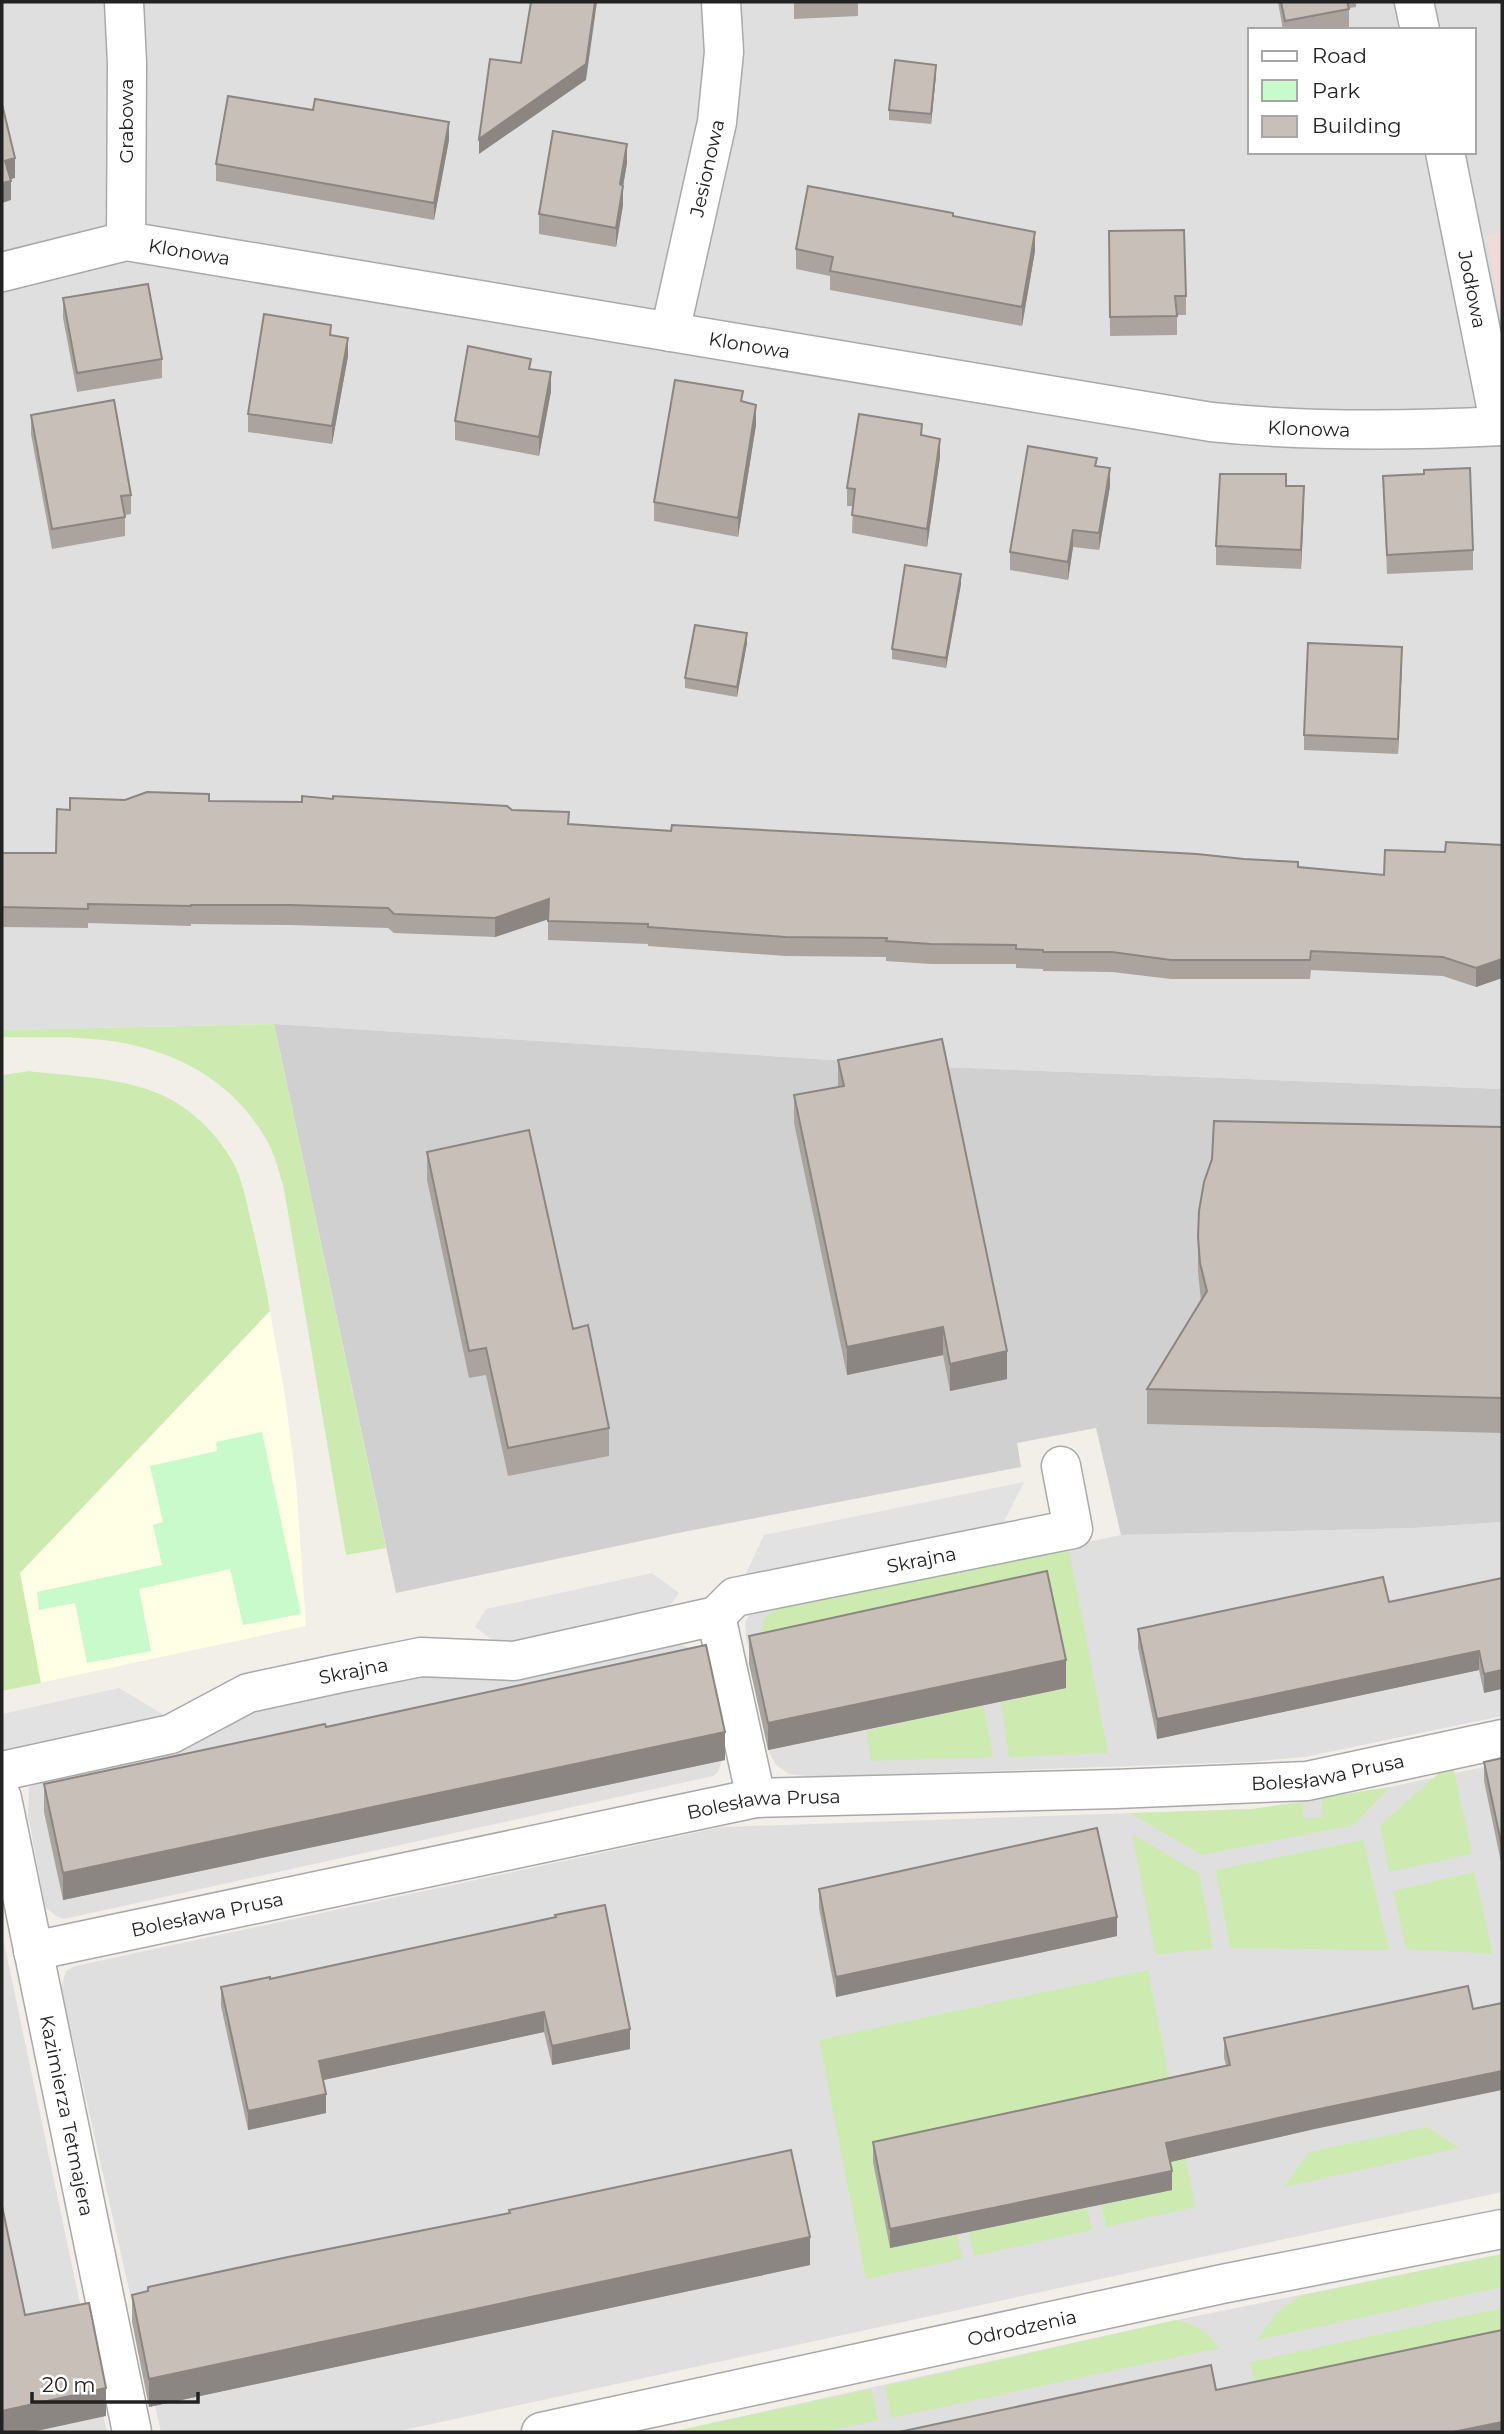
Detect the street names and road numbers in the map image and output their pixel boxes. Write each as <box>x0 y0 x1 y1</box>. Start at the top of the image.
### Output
street label: Grabowa <box>115 79 138 163</box>
street label: Jesionowa <box>685 117 729 220</box>
street label: Klonowa <box>147 234 232 270</box>
street label: Jodłowa <box>1453 247 1491 330</box>
street label: Klonowa <box>707 327 792 364</box>
street label: Klonowa <box>1267 416 1350 442</box>
street label: Skrajna <box>885 1542 958 1578</box>
street label: Skrajna <box>317 1653 390 1689</box>
street label: Bolesława Prusa <box>1251 1749 1407 1795</box>
street label: Bolesława Prusa <box>685 1785 841 1824</box>
street label: Bolesława Prusa <box>129 1887 286 1942</box>
street label: Kazimierza Tetmajera <box>35 2013 98 2218</box>
street label: Odrodzenia <box>965 2305 1079 2351</box>

